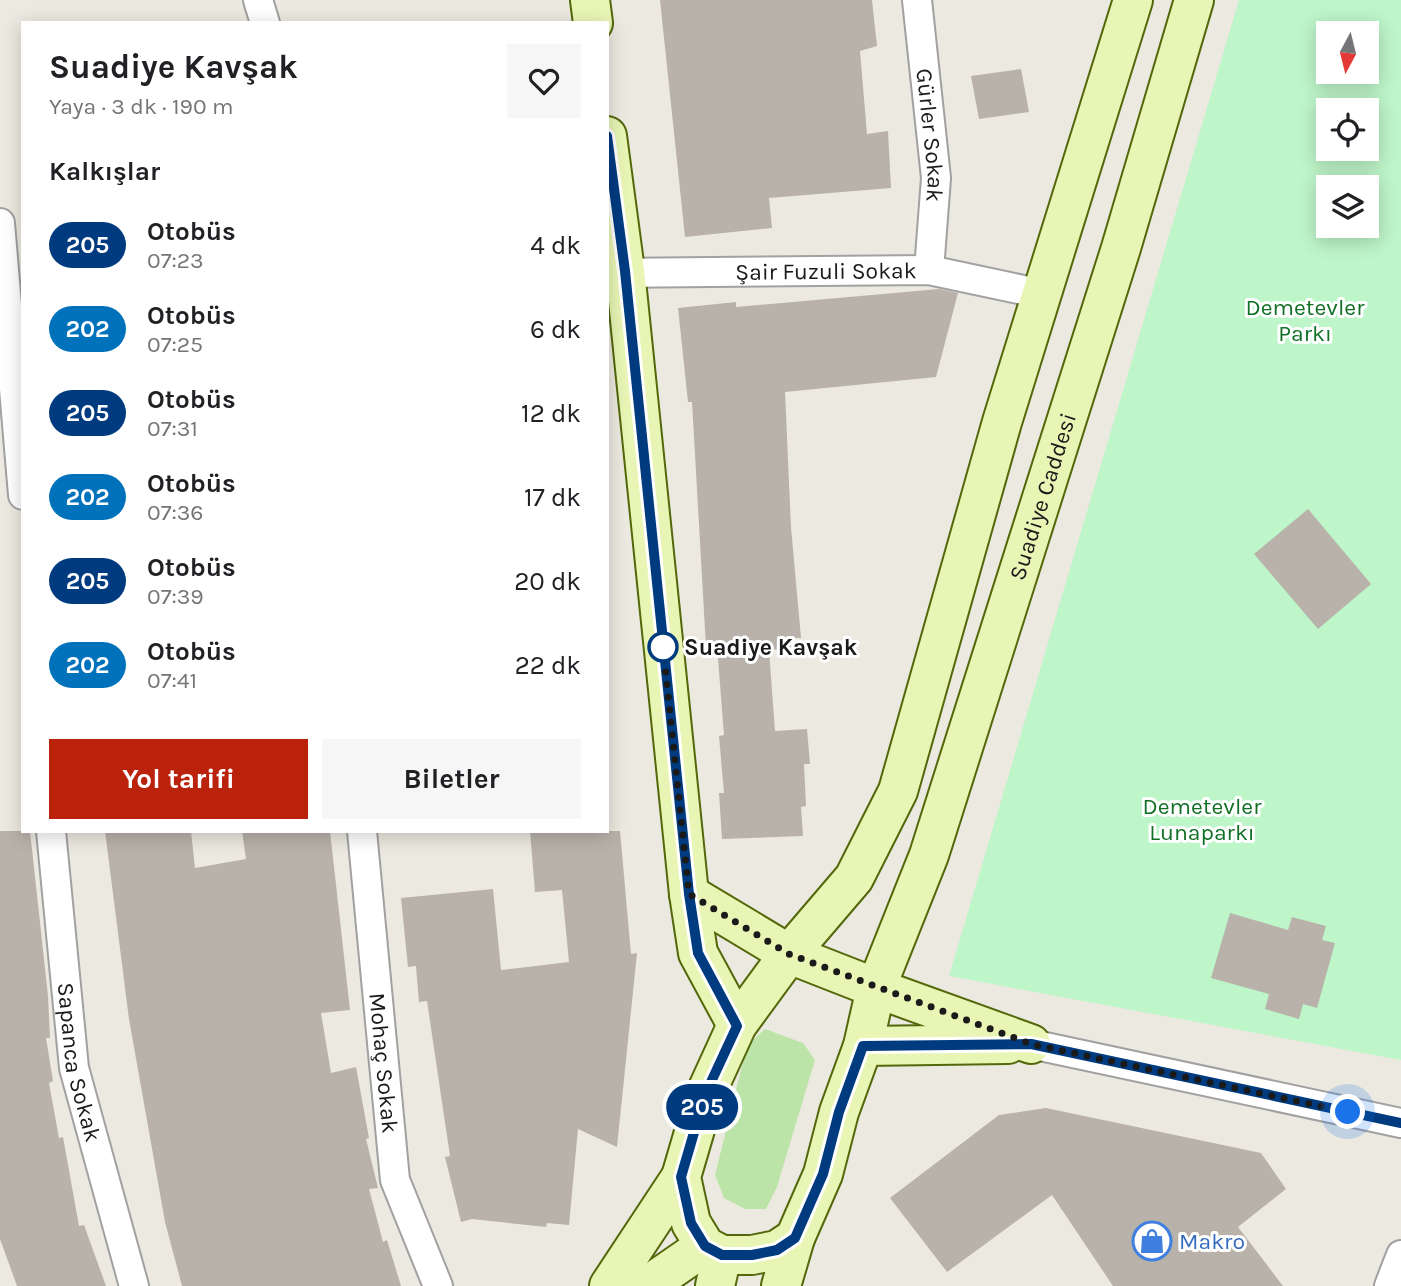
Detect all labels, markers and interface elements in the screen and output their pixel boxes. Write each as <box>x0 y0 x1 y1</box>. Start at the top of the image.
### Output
north arrow <box>1316 21 1379 84</box>
map controls <box>1316 21 1379 238</box>
button: heart <box>507 44 581 118</box>
text: Suadiye Kavşak <box>49 48 298 86</box>
street label: Gürler Sokak <box>910 67 949 203</box>
text: Yaya · 3 dk · 190 m <box>49 93 234 120</box>
button: locate <box>1316 98 1379 161</box>
text: Kalkışlar <box>49 156 160 187</box>
button: layers <box>1316 175 1379 238</box>
text: Otobüs <box>147 216 236 247</box>
text: 4 dk <box>530 230 581 261</box>
text: 205 <box>66 231 109 259</box>
text: 07:23 <box>147 247 204 274</box>
street label: Şair Fuzuli Sokak <box>735 257 917 286</box>
park label: Demetevler Parkı <box>1246 294 1365 347</box>
text: Otobüs <box>147 300 236 331</box>
text: 6 dk <box>530 314 581 345</box>
text: 202 <box>65 315 110 343</box>
text: 07:25 <box>147 331 203 358</box>
text: Otobüs <box>147 384 236 415</box>
text: 12 dk <box>521 398 581 429</box>
text: 205 <box>66 399 109 427</box>
street label: Suadiye Caddesi <box>1004 410 1082 584</box>
text: 07:31 <box>147 415 198 442</box>
text: Otobüs <box>147 468 236 499</box>
text: 17 dk <box>524 482 581 513</box>
text: 202 <box>65 483 110 511</box>
text: 07:36 <box>147 499 204 526</box>
text: Otobüs <box>147 552 236 583</box>
text: 20 dk <box>514 566 581 597</box>
text: 205 <box>66 567 109 595</box>
text: 07:39 <box>147 583 204 610</box>
marker: Suadiye Kavşak <box>648 632 678 662</box>
place label: Suadiye Kavşak <box>684 634 858 661</box>
text: Otobüs <box>147 636 236 667</box>
text: 22 dk <box>515 650 581 681</box>
text: 202 <box>65 651 110 679</box>
text: 07:41 <box>147 667 197 694</box>
button: Yol tarifi <box>49 739 308 819</box>
button: Biletler <box>322 739 581 819</box>
park label: Demetevler Lunaparkı <box>1143 793 1262 846</box>
street label: Sapanca Sokak <box>52 981 107 1145</box>
street label: Mohaç Sokak <box>363 992 404 1135</box>
line badge: 205 <box>662 1084 742 1130</box>
text: 205 <box>680 1093 724 1121</box>
your location <box>1330 1094 1365 1129</box>
shop icon: Makro <box>1131 1220 1173 1262</box>
place label: Makro <box>1179 1228 1245 1255</box>

